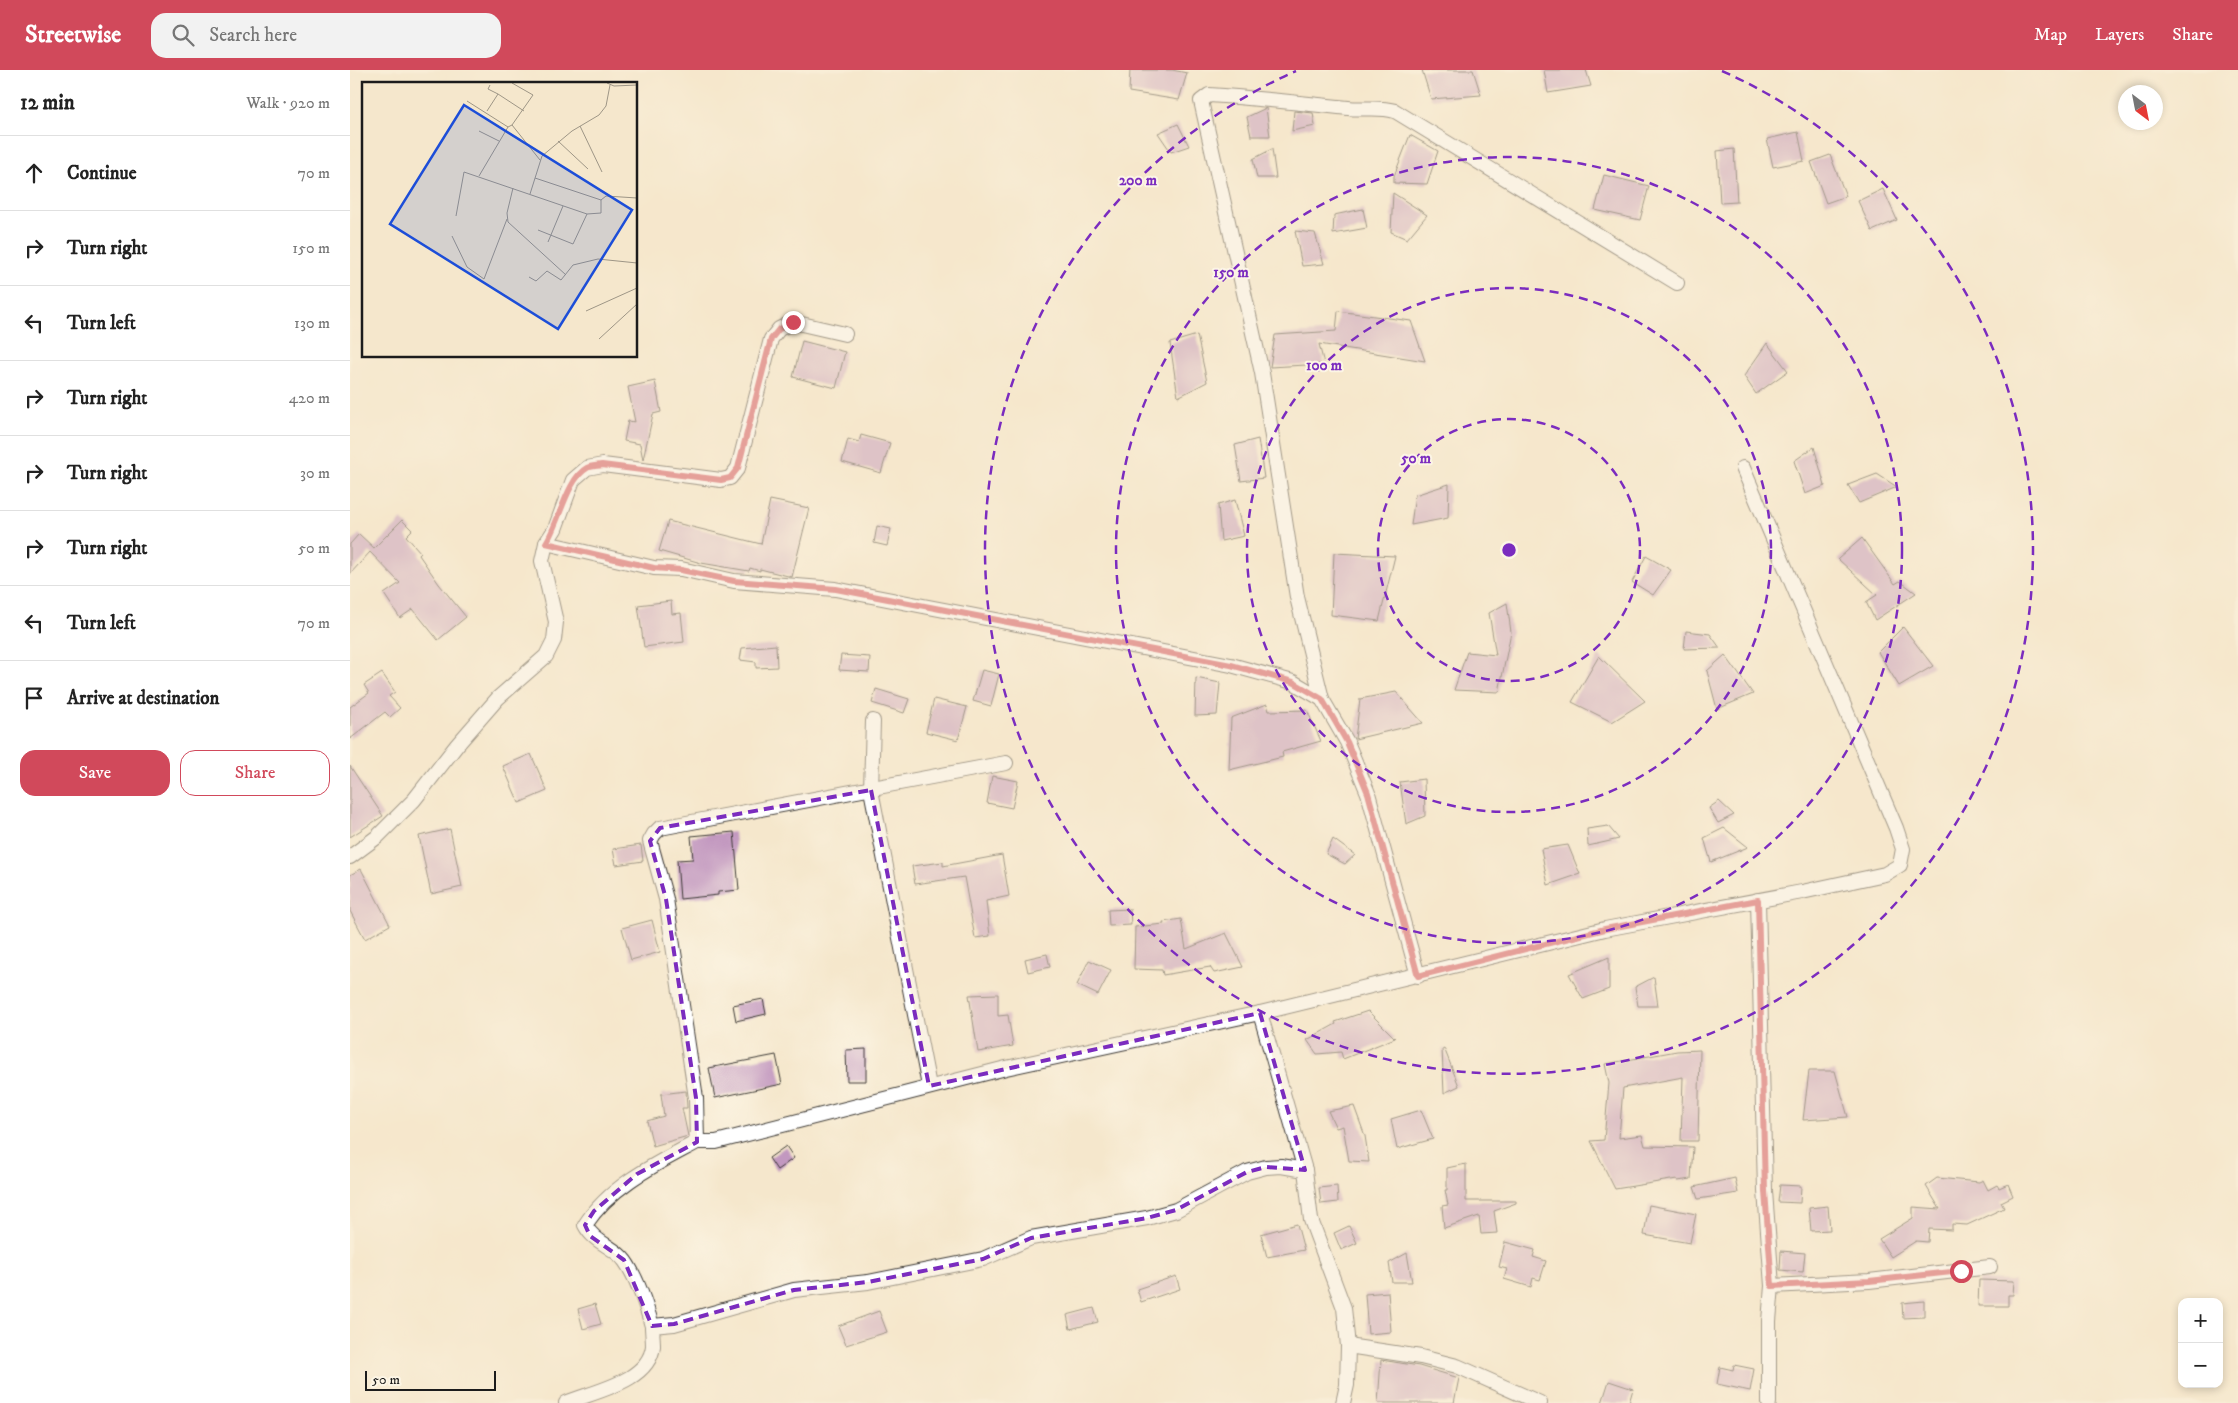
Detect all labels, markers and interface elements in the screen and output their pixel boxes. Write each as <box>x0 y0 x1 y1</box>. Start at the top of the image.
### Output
search box <box>151 13 501 58</box>
text: Streetwise <box>25 20 121 50</box>
icon: search <box>169 21 197 49</box>
text: Search here <box>209 24 297 47</box>
text: Map <box>2034 24 2067 46</box>
text: Layers <box>2095 24 2144 46</box>
text: Share <box>2172 24 2213 46</box>
inset map <box>362 82 638 358</box>
north arrow <box>2118 85 2163 130</box>
text: 12 min <box>20 90 75 116</box>
text: Walk · 920 m <box>246 93 330 113</box>
icon: ahead <box>20 159 48 187</box>
text: Continue <box>67 162 137 185</box>
text: 70 m <box>298 163 330 183</box>
text: 200 m <box>1119 171 1158 190</box>
icon: right <box>20 234 48 262</box>
text: Turn right <box>67 237 147 260</box>
text: 150 m <box>292 238 330 258</box>
text: 150 m <box>1213 263 1249 282</box>
icon: left <box>20 309 48 337</box>
route end <box>782 311 805 334</box>
text: Turn left <box>67 312 136 335</box>
text: 130 m <box>294 313 330 333</box>
text: 100 m <box>1306 356 1343 375</box>
icon: right <box>20 384 48 412</box>
text: Turn right <box>67 387 147 410</box>
text: 420 m <box>289 388 330 408</box>
text: 50 m <box>1400 449 1432 468</box>
icon: right <box>20 459 48 487</box>
text: Turn right <box>67 462 147 485</box>
text: 30 m <box>300 463 330 483</box>
icon: right <box>20 534 48 562</box>
text: Turn right <box>67 537 147 560</box>
text: 50 m <box>298 538 330 558</box>
centre of rings <box>1500 541 1518 559</box>
icon: left <box>20 609 48 637</box>
text: Turn left <box>67 612 136 635</box>
text: 70 m <box>298 613 330 633</box>
icon: arrive <box>20 684 48 712</box>
text: Arrive at destination <box>67 687 219 710</box>
button: Save <box>20 750 170 796</box>
button: Share <box>180 750 330 796</box>
route start <box>1950 1260 1973 1283</box>
map controls <box>2178 1298 2223 1388</box>
button: + <box>2178 1298 2223 1343</box>
button: − <box>2178 1343 2223 1388</box>
scale bar <box>365 1368 496 1391</box>
text: 50 m <box>372 1371 400 1389</box>

